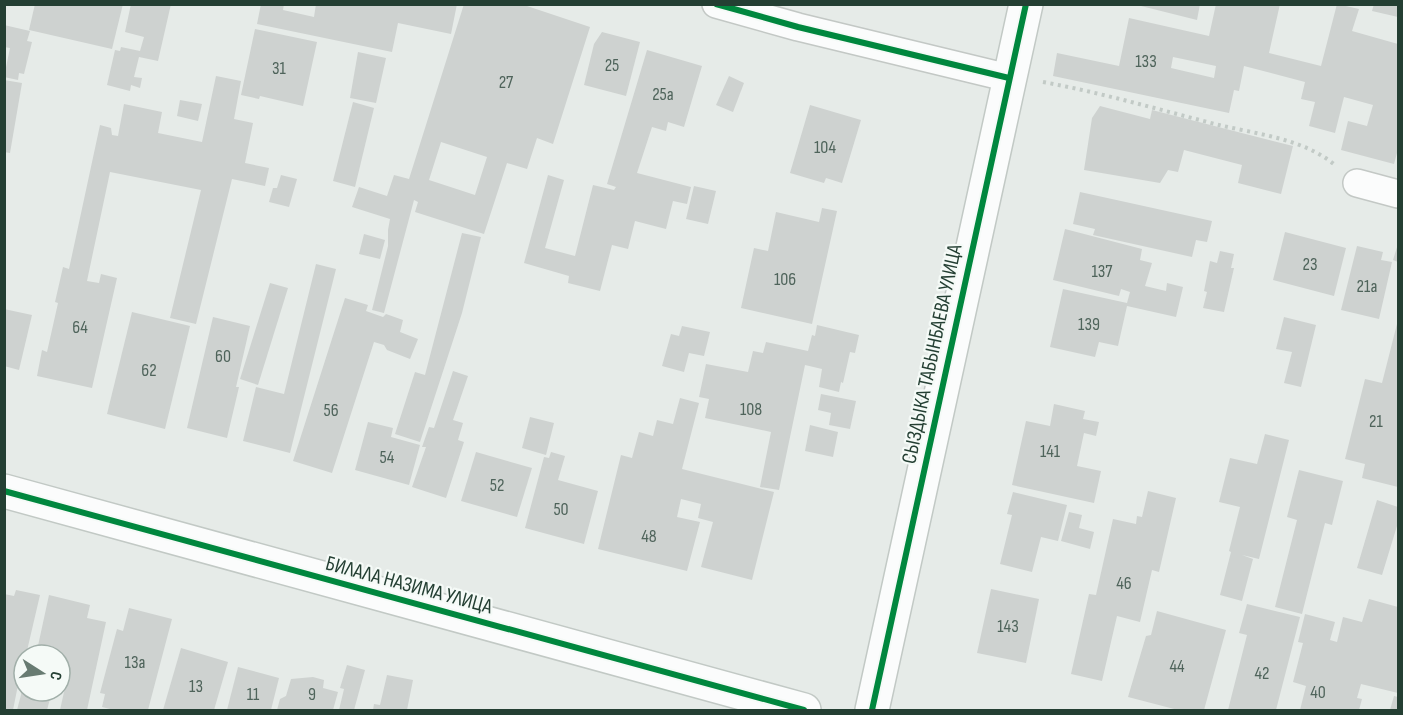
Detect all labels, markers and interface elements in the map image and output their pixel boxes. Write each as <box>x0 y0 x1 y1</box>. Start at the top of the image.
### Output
house number: 133 <box>1135 51 1157 72</box>
house number: 25 <box>605 55 619 76</box>
house number: 31 <box>272 58 287 79</box>
house number: 27 <box>499 72 514 93</box>
house number: 25а <box>652 84 674 105</box>
house number: 104 <box>814 137 836 158</box>
street label: СЫЗДЫКА ТАБЫНБАЕВА УЛИЦА <box>897 241 968 466</box>
house number: 23 <box>1303 254 1318 275</box>
house number: 137 <box>1091 261 1113 282</box>
house number: 106 <box>774 269 796 290</box>
house number: 21а <box>1357 276 1377 297</box>
house number: 139 <box>1078 314 1100 335</box>
house number: 64 <box>72 317 88 338</box>
house number: 60 <box>215 346 231 367</box>
house number: 62 <box>141 360 157 381</box>
house number: 108 <box>740 399 762 420</box>
house number: 56 <box>323 400 339 421</box>
house number: 21 <box>1369 411 1384 432</box>
house number: 141 <box>1040 441 1061 462</box>
house number: 54 <box>380 447 395 468</box>
house number: 52 <box>490 475 504 496</box>
house number: 50 <box>553 499 569 520</box>
house number: 48 <box>641 526 657 547</box>
street label: БИЛАЛА НАЗИМА УЛИЦА <box>323 551 496 620</box>
house number: 46 <box>1116 573 1132 594</box>
house number: 143 <box>997 616 1019 637</box>
north arrow <box>12 643 72 703</box>
house number: 13а <box>125 652 145 673</box>
house number: 44 <box>1169 656 1185 677</box>
house number: 42 <box>1254 663 1270 684</box>
text: С <box>45 670 65 682</box>
house number: 13 <box>189 676 203 697</box>
house number: 40 <box>1310 682 1326 703</box>
house number: 11 <box>247 684 260 705</box>
house number: 9 <box>308 684 316 705</box>

